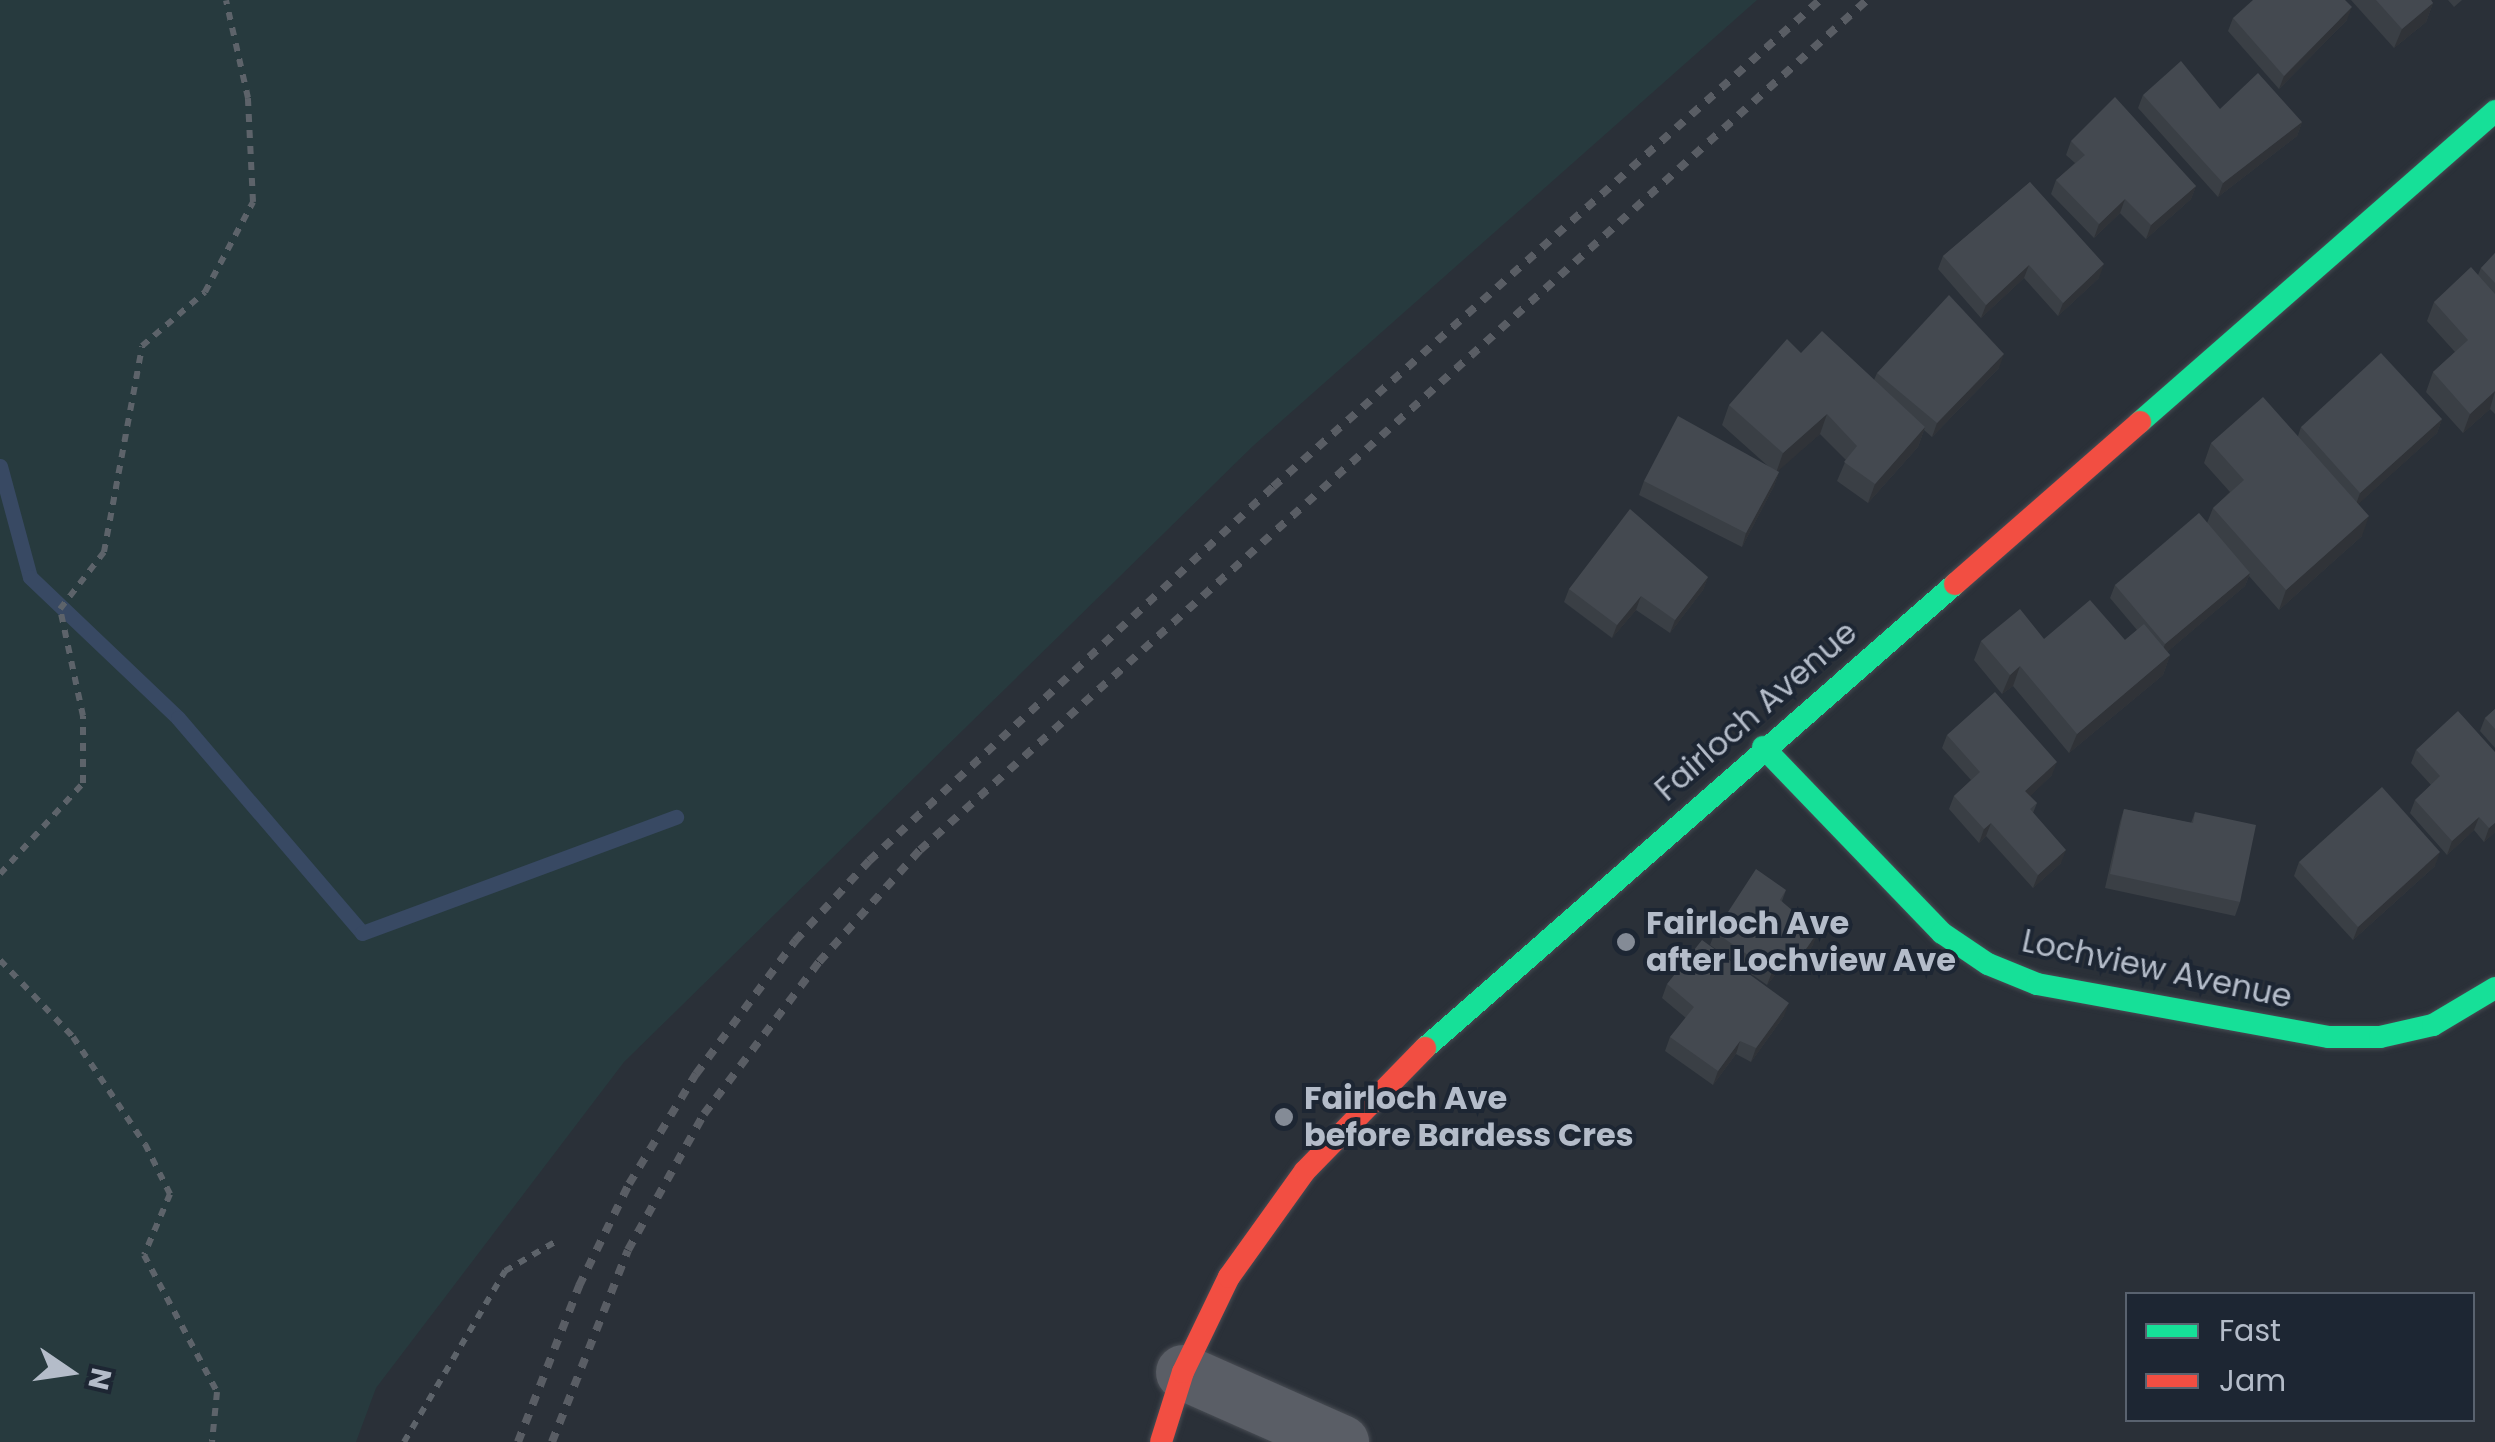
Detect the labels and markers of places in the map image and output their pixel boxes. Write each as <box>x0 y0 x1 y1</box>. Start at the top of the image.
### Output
place label: Fairloch Ave after Lochview Ave <box>1646 905 1956 980</box>
marker: Fairloch Ave after Lochview Ave <box>1615 931 1637 953</box>
place label: Fairloch Ave before Bardess Cres <box>1304 1080 1634 1155</box>
marker: Fairloch Ave before Bardess Cres <box>1273 1106 1295 1128</box>

